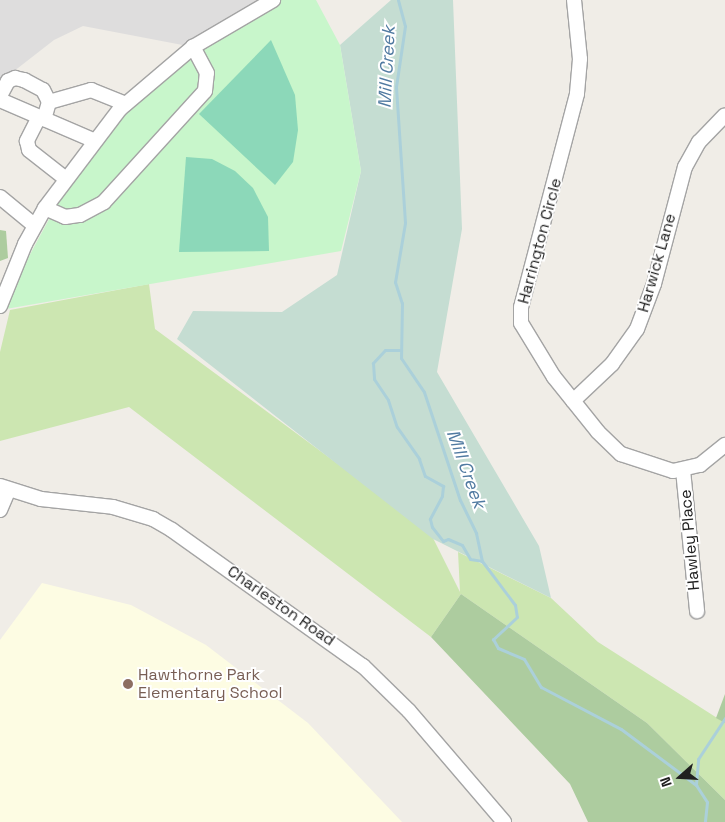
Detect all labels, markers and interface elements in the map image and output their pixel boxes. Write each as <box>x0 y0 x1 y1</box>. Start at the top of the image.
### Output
water label: Mill Creek <box>374 25 400 109</box>
street label: Harrington Circle <box>514 176 566 306</box>
street label: Harwick Lane <box>634 211 680 315</box>
water label: Mill Creek <box>442 427 490 511</box>
street label: Hawley Place <box>676 489 704 591</box>
street label: Charleston Road <box>223 562 339 650</box>
place label: Hawthorne Park Elementary School <box>138 665 283 703</box>
marker: Hawthorne Park Elementary School <box>122 678 134 690</box>
north arrow <box>655 752 705 802</box>
text: N <box>656 775 676 789</box>

